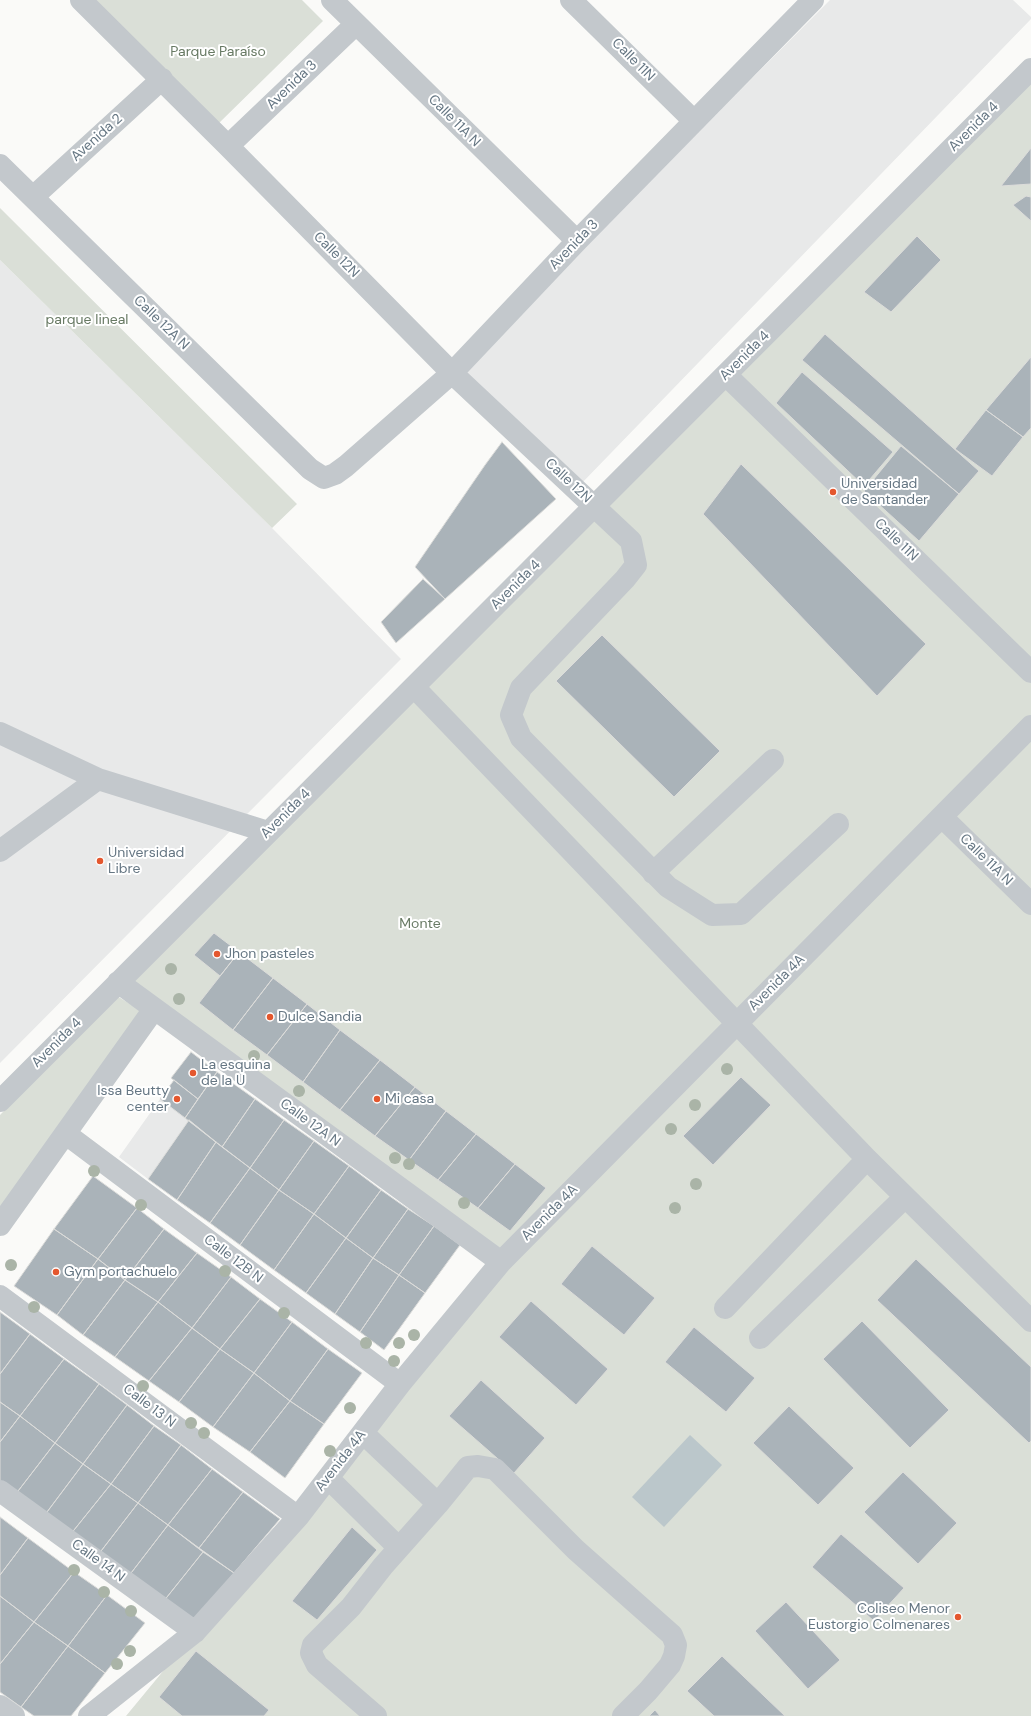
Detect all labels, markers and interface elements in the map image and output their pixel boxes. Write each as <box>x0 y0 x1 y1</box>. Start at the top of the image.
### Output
street label: Calle 11N <box>608 35 658 85</box>
park label: Parque Paraíso <box>170 44 266 60</box>
street label: Avenida 3 <box>263 57 321 113</box>
street label: Calle 11A N <box>424 91 484 151</box>
street label: Avenida 4 <box>946 99 1002 155</box>
street label: Avenida 2 <box>68 111 126 165</box>
street label: Avenida 3 <box>546 216 602 274</box>
street label: Calle 12N <box>310 229 362 281</box>
street label: Calle 12A N <box>130 292 192 354</box>
park label: parque lineal <box>46 312 128 328</box>
street label: Avenida 4 <box>717 328 773 384</box>
street label: Calle 12N <box>541 455 595 507</box>
place label: Universidad de Santander <box>841 476 928 508</box>
marker: Universidad de Santander <box>828 487 838 497</box>
street label: Calle 11N <box>871 515 921 565</box>
street label: Avenida 4 <box>488 557 544 613</box>
street label: Avenida 4 <box>258 786 314 842</box>
street label: Calle 11A N <box>956 831 1016 889</box>
place label: Universidad Libre <box>108 845 184 878</box>
marker: Universidad Libre <box>95 856 105 866</box>
park label: Monte <box>399 916 441 932</box>
place label: Jhon pasteles <box>225 946 315 962</box>
marker: Jhon pasteles <box>212 949 222 959</box>
street label: Avenida 4A <box>745 951 809 1015</box>
place label: Dulce Sandia <box>278 1009 362 1025</box>
marker: Dulce Sandia <box>265 1012 275 1022</box>
street label: Avenida 4 <box>29 1015 85 1071</box>
place label: La esquina de la U <box>201 1057 271 1090</box>
marker: La esquina de la U <box>188 1068 198 1078</box>
place label: Issa Beutty center <box>97 1083 169 1116</box>
place label: Mi casa <box>385 1091 434 1107</box>
marker: Issa Beutty center <box>172 1094 182 1104</box>
marker: Mi casa <box>372 1094 382 1104</box>
street label: Calle 12A N <box>276 1095 344 1151</box>
street label: Avenida 4A <box>518 1181 582 1245</box>
street label: Calle 12B N <box>200 1231 266 1287</box>
place label: Gym portachuelo <box>64 1264 177 1280</box>
marker: Gym portachuelo <box>51 1267 61 1277</box>
street label: Calle 13 N <box>119 1381 179 1431</box>
street label: Avenida 4A <box>312 1427 370 1495</box>
street label: Calle 14 N <box>68 1536 128 1586</box>
place label: Coliseo Menor Eustorgio Colmenares <box>808 1601 950 1634</box>
marker: Coliseo Menor Eustorgio Colmenares <box>953 1612 963 1622</box>

